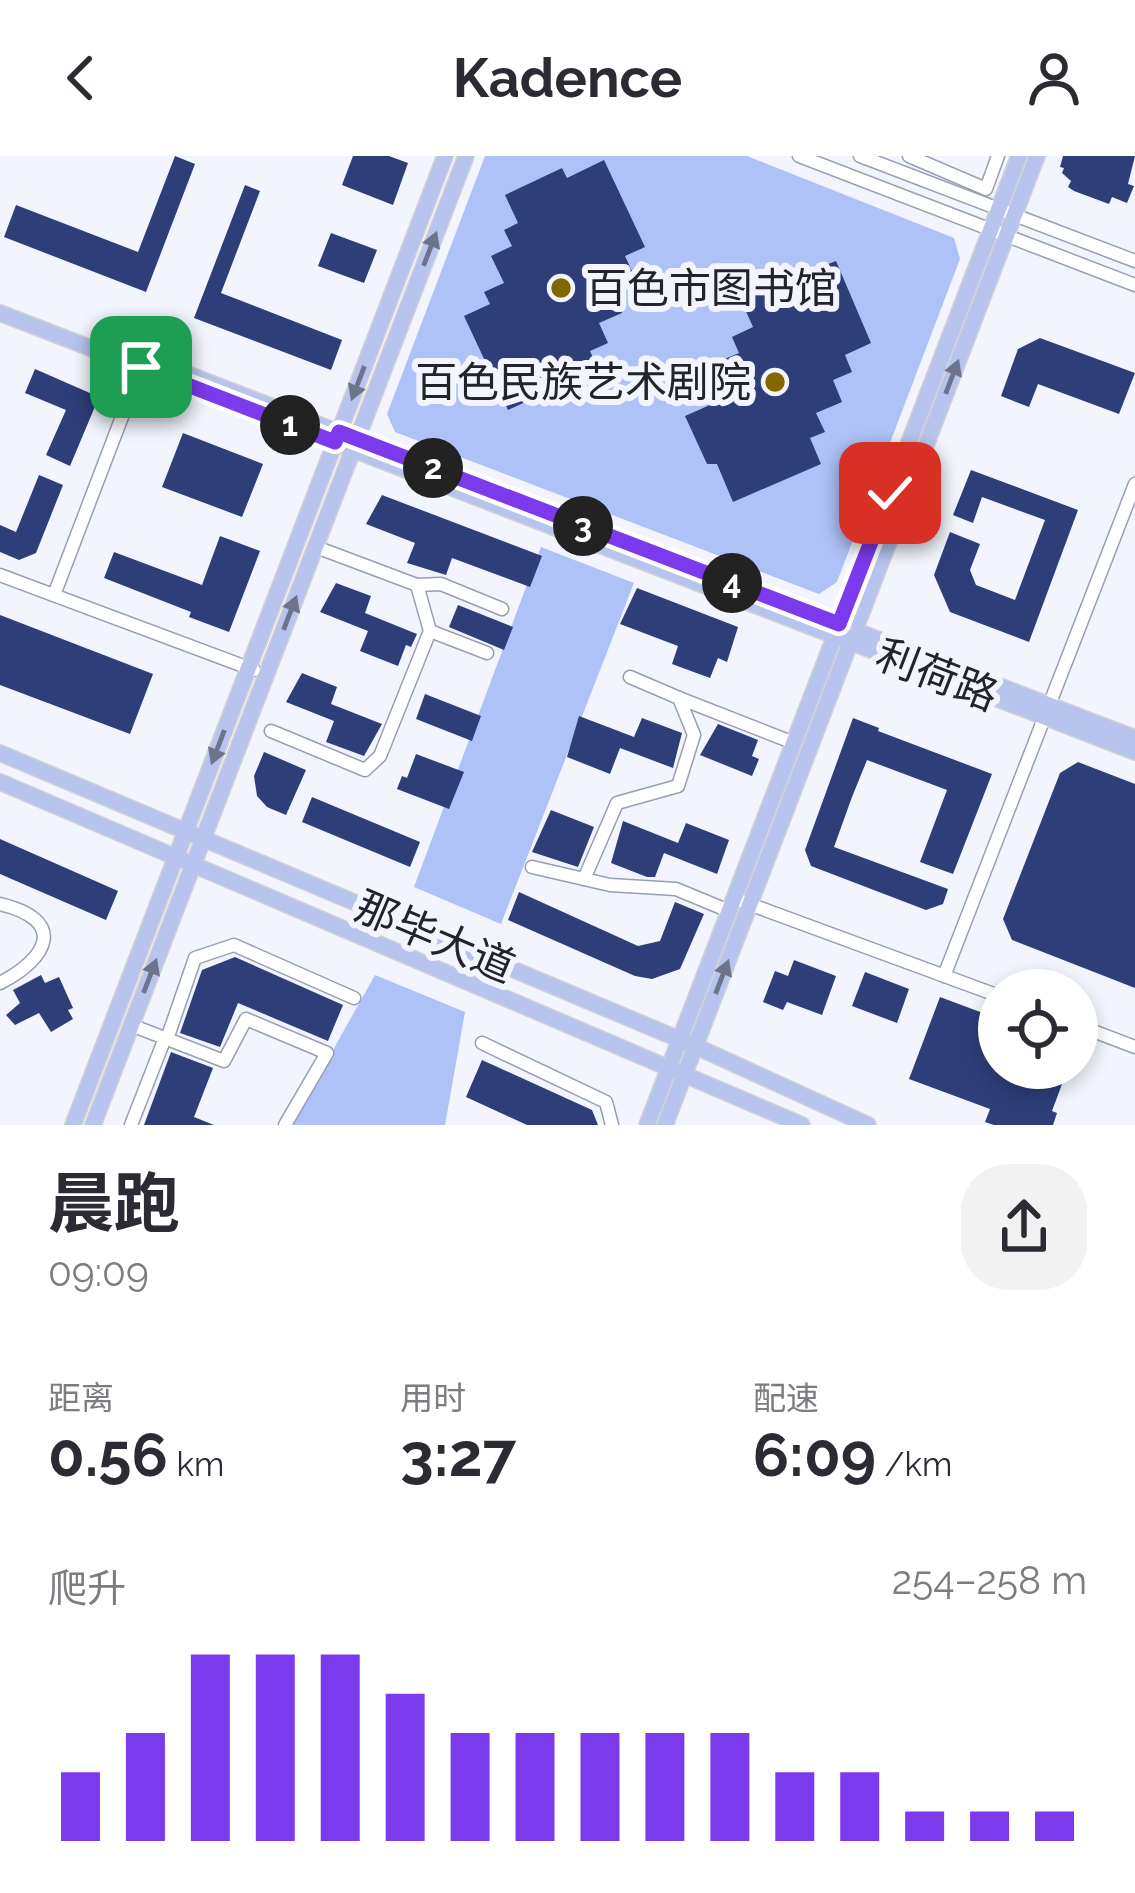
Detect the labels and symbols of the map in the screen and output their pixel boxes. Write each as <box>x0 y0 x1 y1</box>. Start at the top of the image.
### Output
one-way arrow <box>422 230 441 266</box>
place label: 百色市图书馆 <box>585 264 837 313</box>
marker: 百色市图书馆 <box>548 275 574 301</box>
pin <box>90 316 192 418</box>
place label: 百色民族艺术剧院 <box>415 358 751 407</box>
one-way arrow <box>944 359 963 395</box>
one-way arrow <box>348 365 367 401</box>
marker: 百色民族艺术剧院 <box>762 369 788 395</box>
pin: 1 <box>260 395 320 455</box>
pin: 2 <box>403 438 463 498</box>
pin <box>839 442 941 544</box>
pin: 3 <box>553 496 613 556</box>
pin: 4 <box>702 553 762 613</box>
one-way arrow <box>282 594 301 630</box>
street label: 利荷路 <box>869 630 1005 720</box>
one-way arrow <box>208 729 227 765</box>
street label: 那毕大道 <box>348 882 522 992</box>
one-way arrow <box>141 958 160 994</box>
one-way arrow <box>713 958 732 994</box>

